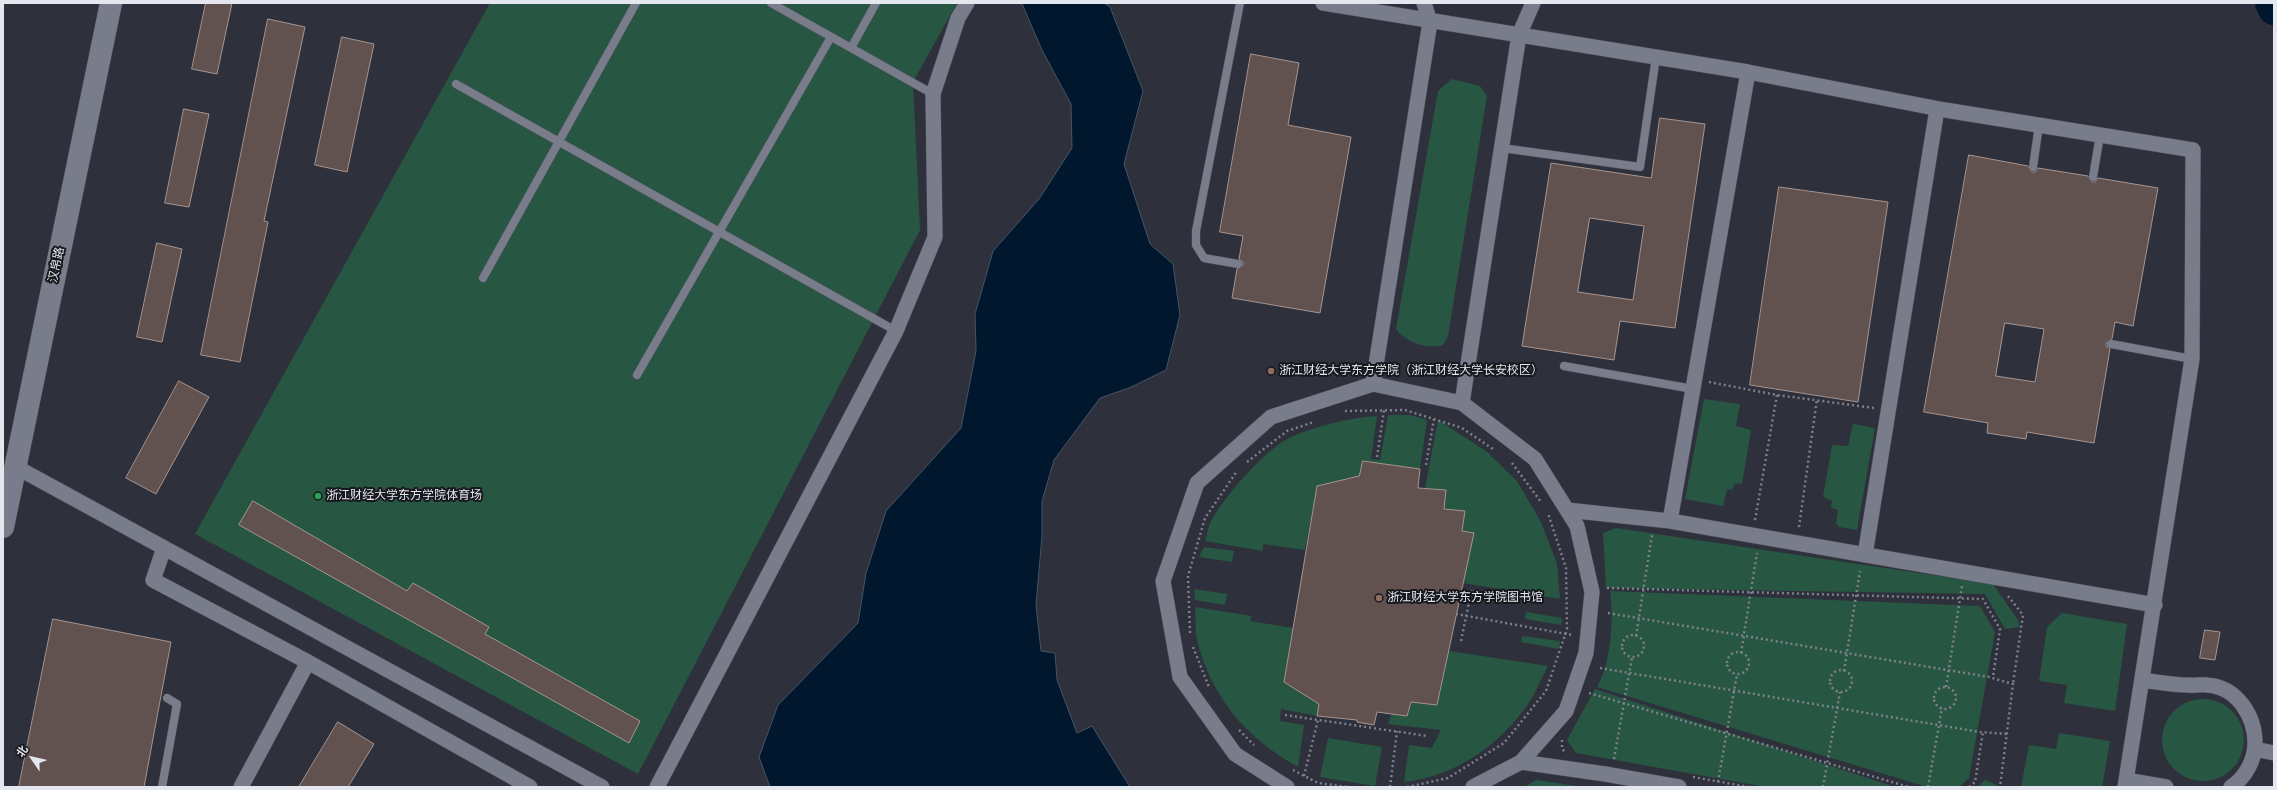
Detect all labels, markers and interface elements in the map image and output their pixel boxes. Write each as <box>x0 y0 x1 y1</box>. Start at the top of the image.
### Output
street label: 汉帛路 <box>46 246 68 284</box>
place label: 浙江财经大学东方学院（浙江财经大学长安校区） <box>1279 364 1543 378</box>
marker: 浙江财经大学东方学院（浙江财经大学长安校区） <box>1266 366 1276 376</box>
place label: 浙江财经大学东方学院体育场 <box>326 489 482 503</box>
marker: 浙江财经大学东方学院体育场 <box>313 491 323 501</box>
place label: 浙江财经大学东方学院图书馆 <box>1387 591 1543 605</box>
marker: 浙江财经大学东方学院图书馆 <box>1374 593 1384 603</box>
north arrow <box>12 738 52 778</box>
text: 北 <box>13 743 31 760</box>

